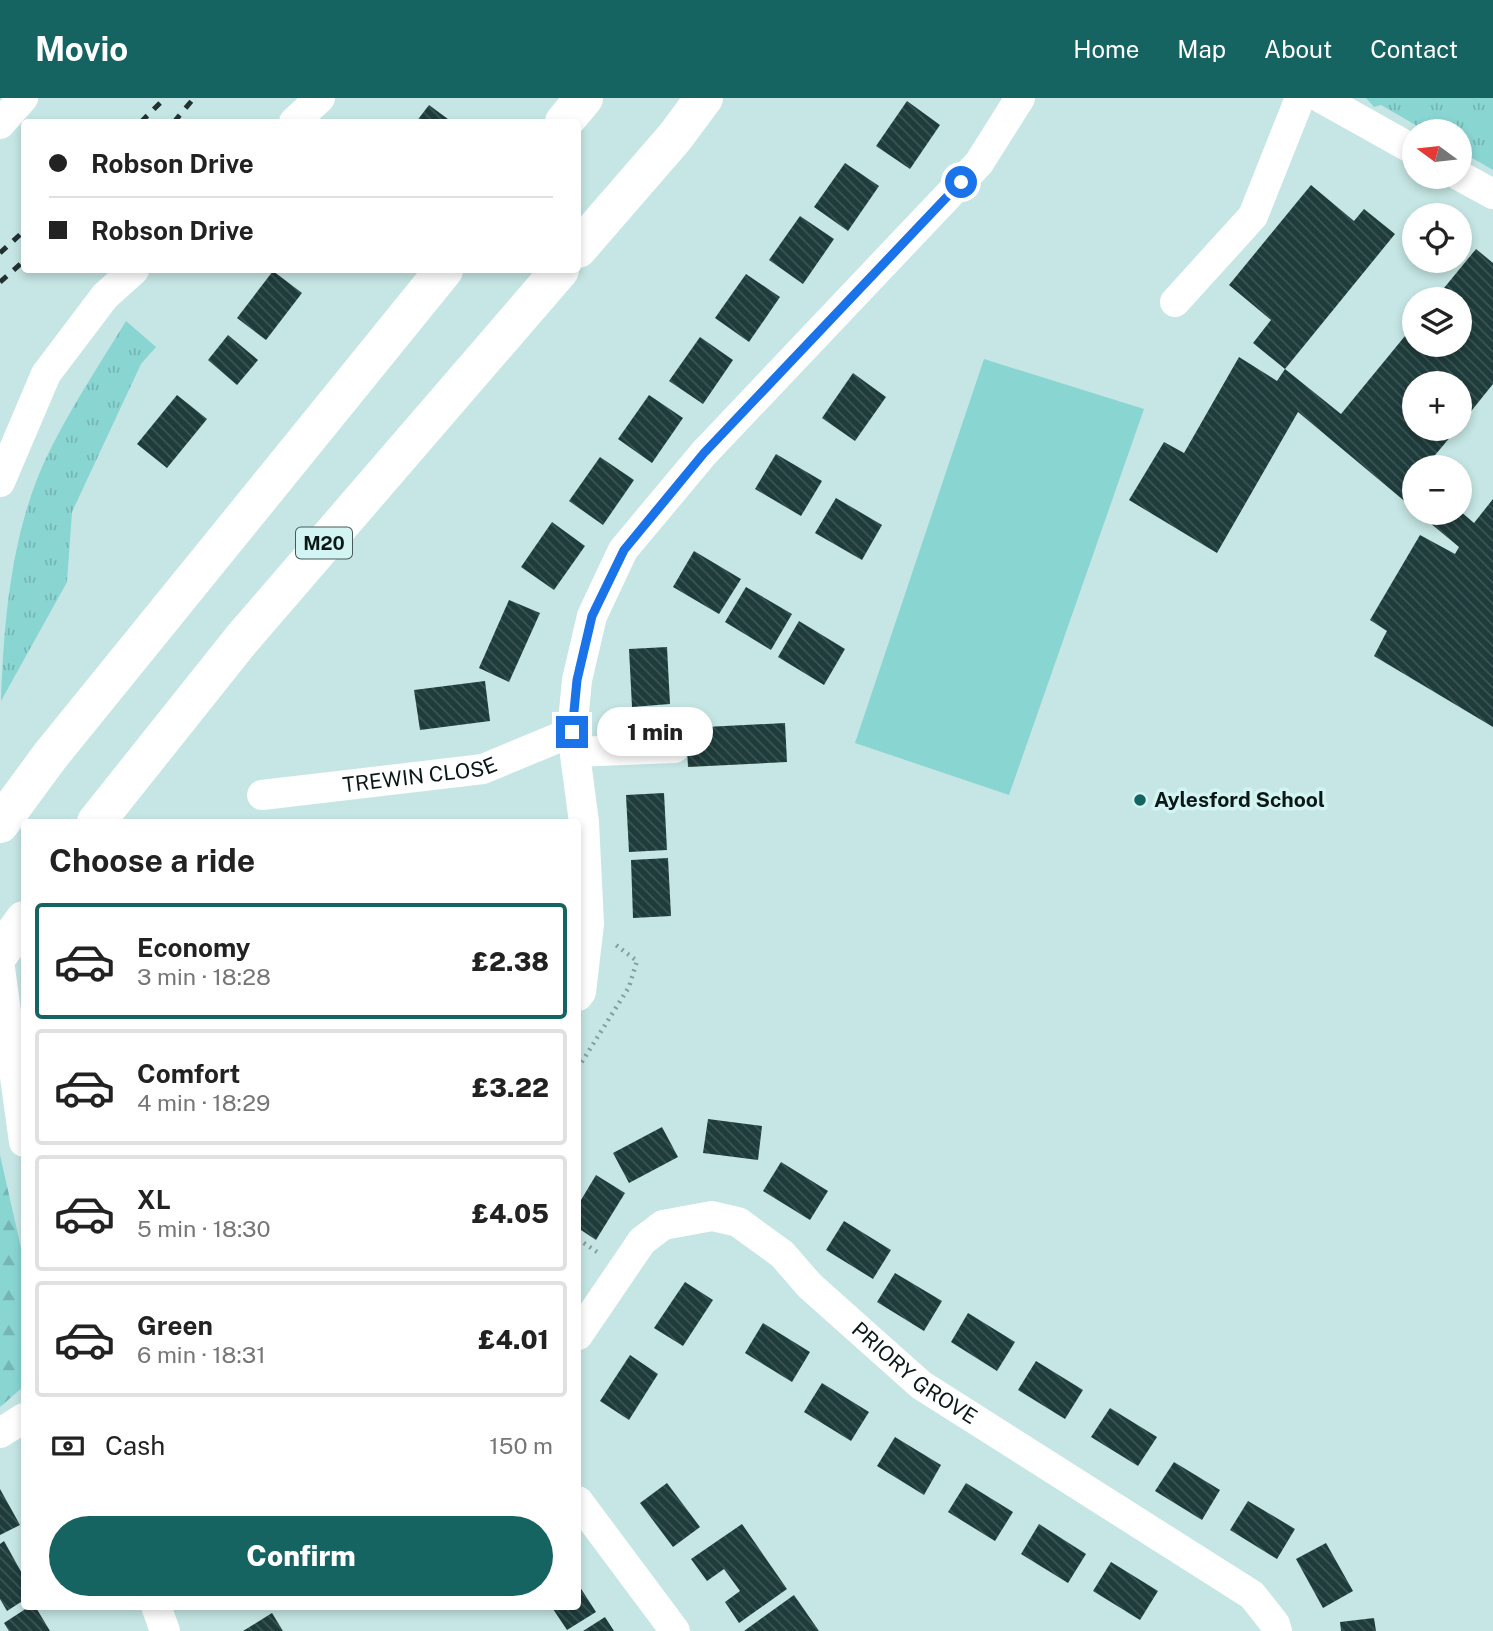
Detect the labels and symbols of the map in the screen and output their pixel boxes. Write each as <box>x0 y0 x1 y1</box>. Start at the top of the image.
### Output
north arrow <box>1402 119 1472 189</box>
route start <box>945 166 977 198</box>
road number: M20 <box>296 528 352 558</box>
callout: 1 min <box>596 708 712 756</box>
route end <box>556 716 588 748</box>
street label: TREWIN CLOSE <box>341 752 501 797</box>
place label: Aylesford School <box>1154 787 1325 812</box>
marker: Aylesford School <box>1132 792 1148 808</box>
street label: PRIORY GROVE <box>847 1316 982 1429</box>

